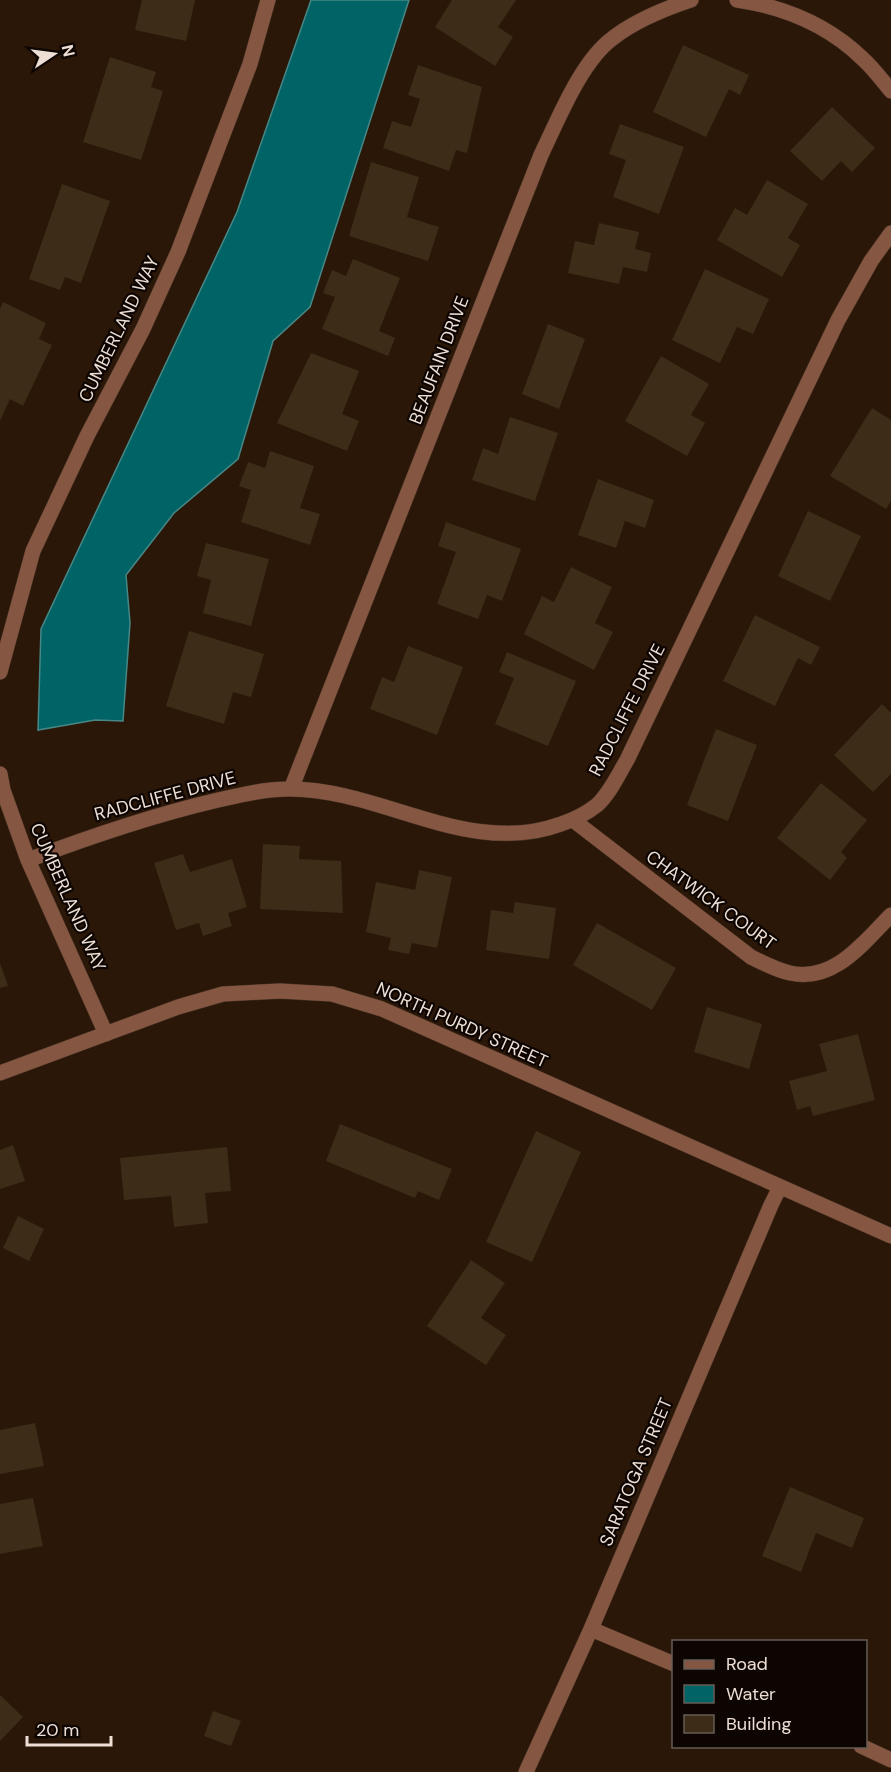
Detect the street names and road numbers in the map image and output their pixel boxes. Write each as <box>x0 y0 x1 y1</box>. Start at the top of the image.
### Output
street label: CUMBERLAND WAY <box>73 251 165 406</box>
street label: BEAUFAIN DRIVE <box>404 292 474 428</box>
street label: RADCLIFFE DRIVE <box>583 640 671 780</box>
street label: RADCLIFFE DRIVE <box>92 766 238 826</box>
street label: CUMBERLAND WAY <box>25 819 112 975</box>
street label: CHATWICK COURT <box>641 845 781 955</box>
street label: NORTH PURDY STREET <box>373 976 551 1074</box>
street label: SARATOGA STREET <box>594 1394 678 1550</box>

